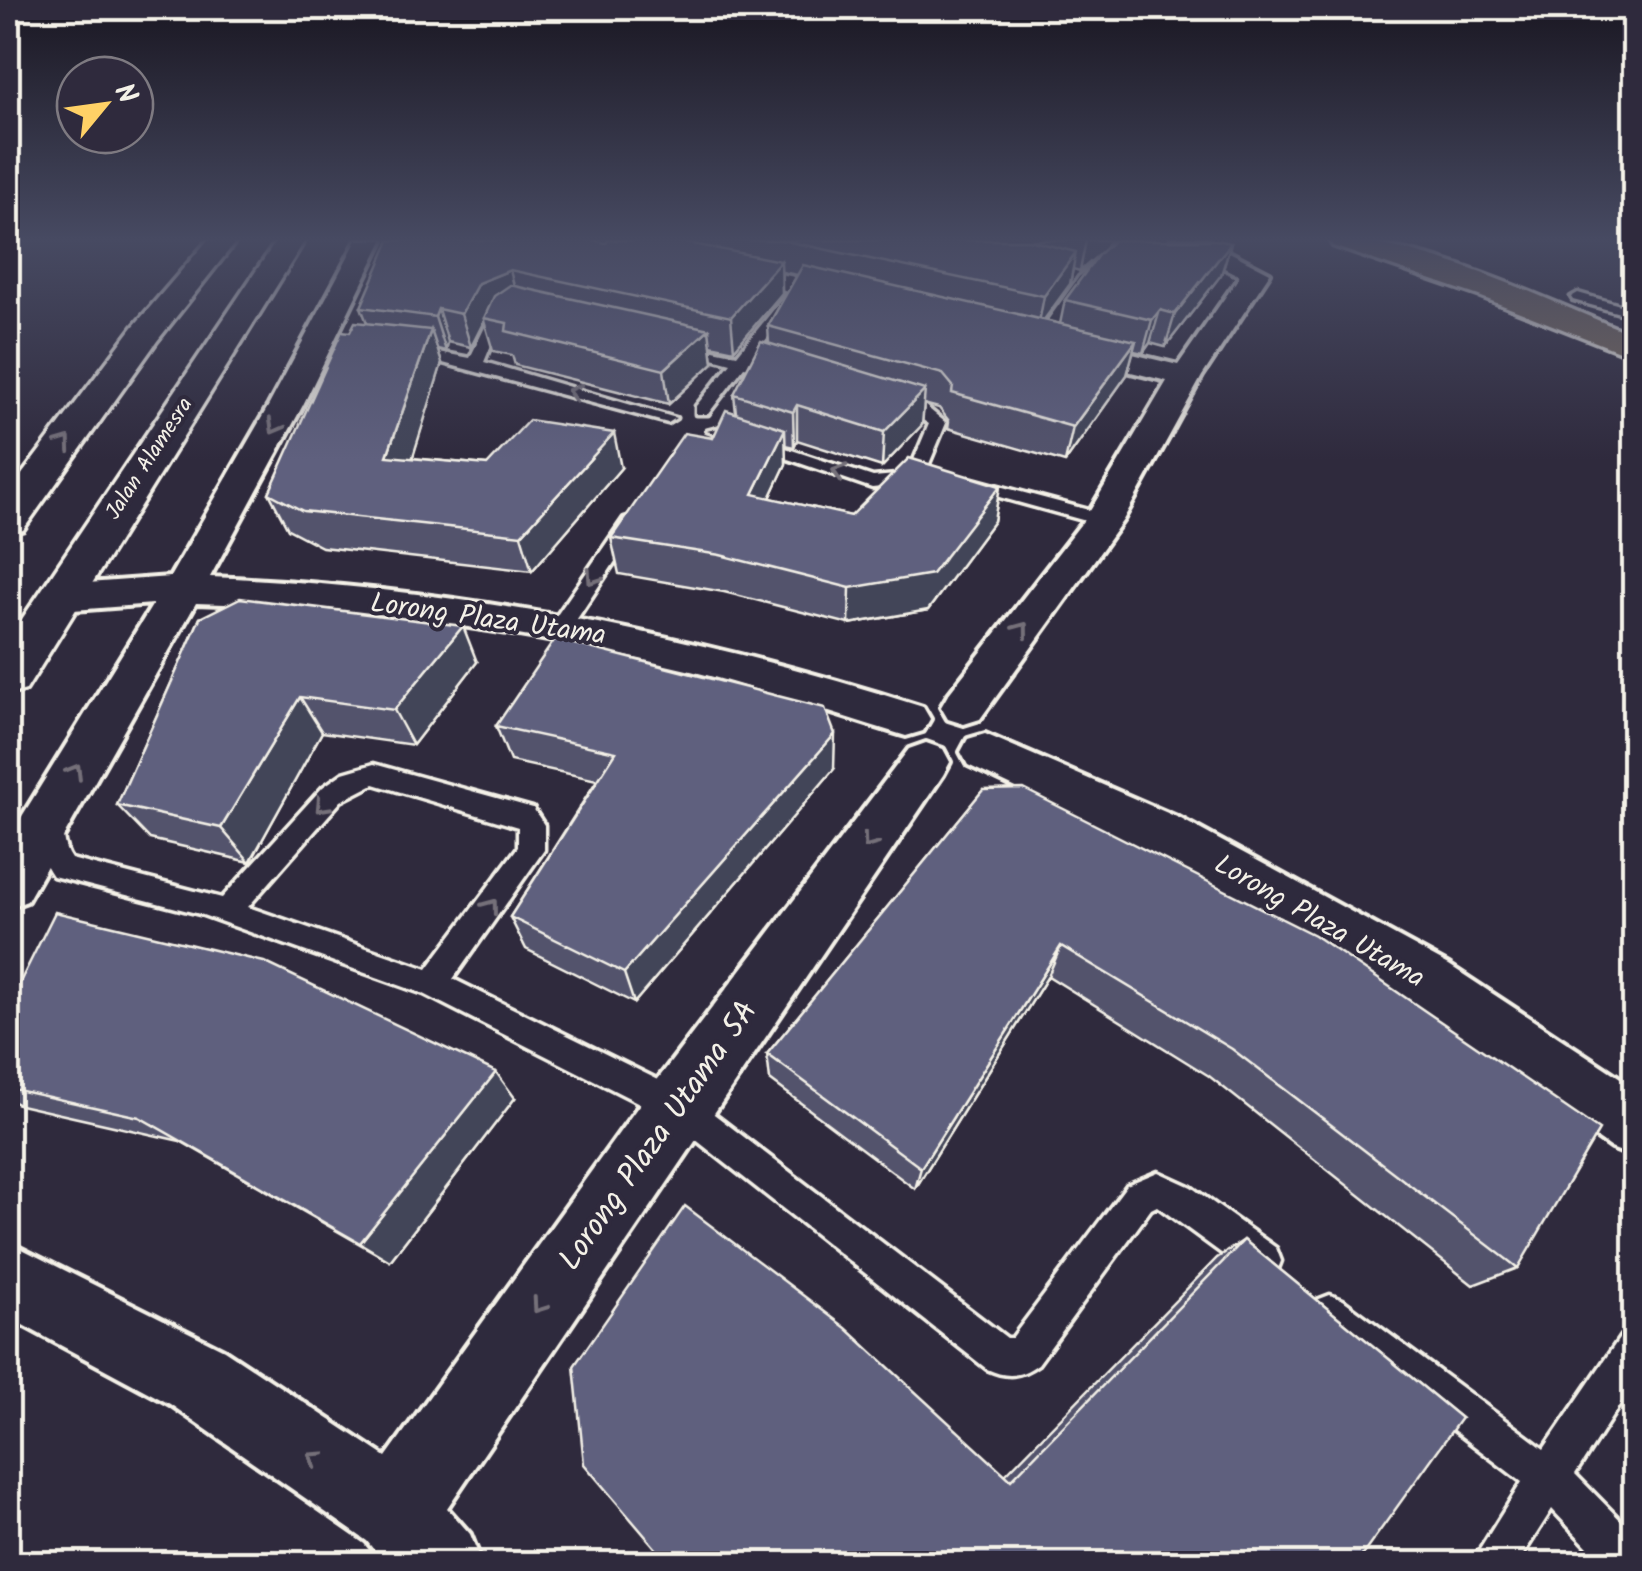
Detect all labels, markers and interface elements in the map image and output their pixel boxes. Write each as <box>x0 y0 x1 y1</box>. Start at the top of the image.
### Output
north arrow <box>55 55 155 155</box>
text: N <box>101 75 149 113</box>
one-way arrow <box>566 382 583 403</box>
street label: Jalan Alamesra <box>97 391 203 527</box>
one-way arrow <box>267 416 287 434</box>
one-way arrow <box>54 436 71 454</box>
one-way arrow <box>832 464 849 484</box>
one-way arrow <box>587 566 605 585</box>
street label: Lorong Plaza Utama <box>367 581 609 659</box>
one-way arrow <box>1011 622 1028 640</box>
one-way arrow <box>63 764 82 782</box>
one-way arrow <box>316 794 334 812</box>
one-way arrow <box>863 830 881 849</box>
street label: Lorong Plaza Utama <box>1205 843 1433 1001</box>
one-way arrow <box>479 899 496 917</box>
street label: Lorong Plaza Utama 5A <box>546 990 772 1282</box>
one-way arrow <box>533 1295 551 1314</box>
one-way arrow <box>308 1451 326 1470</box>

